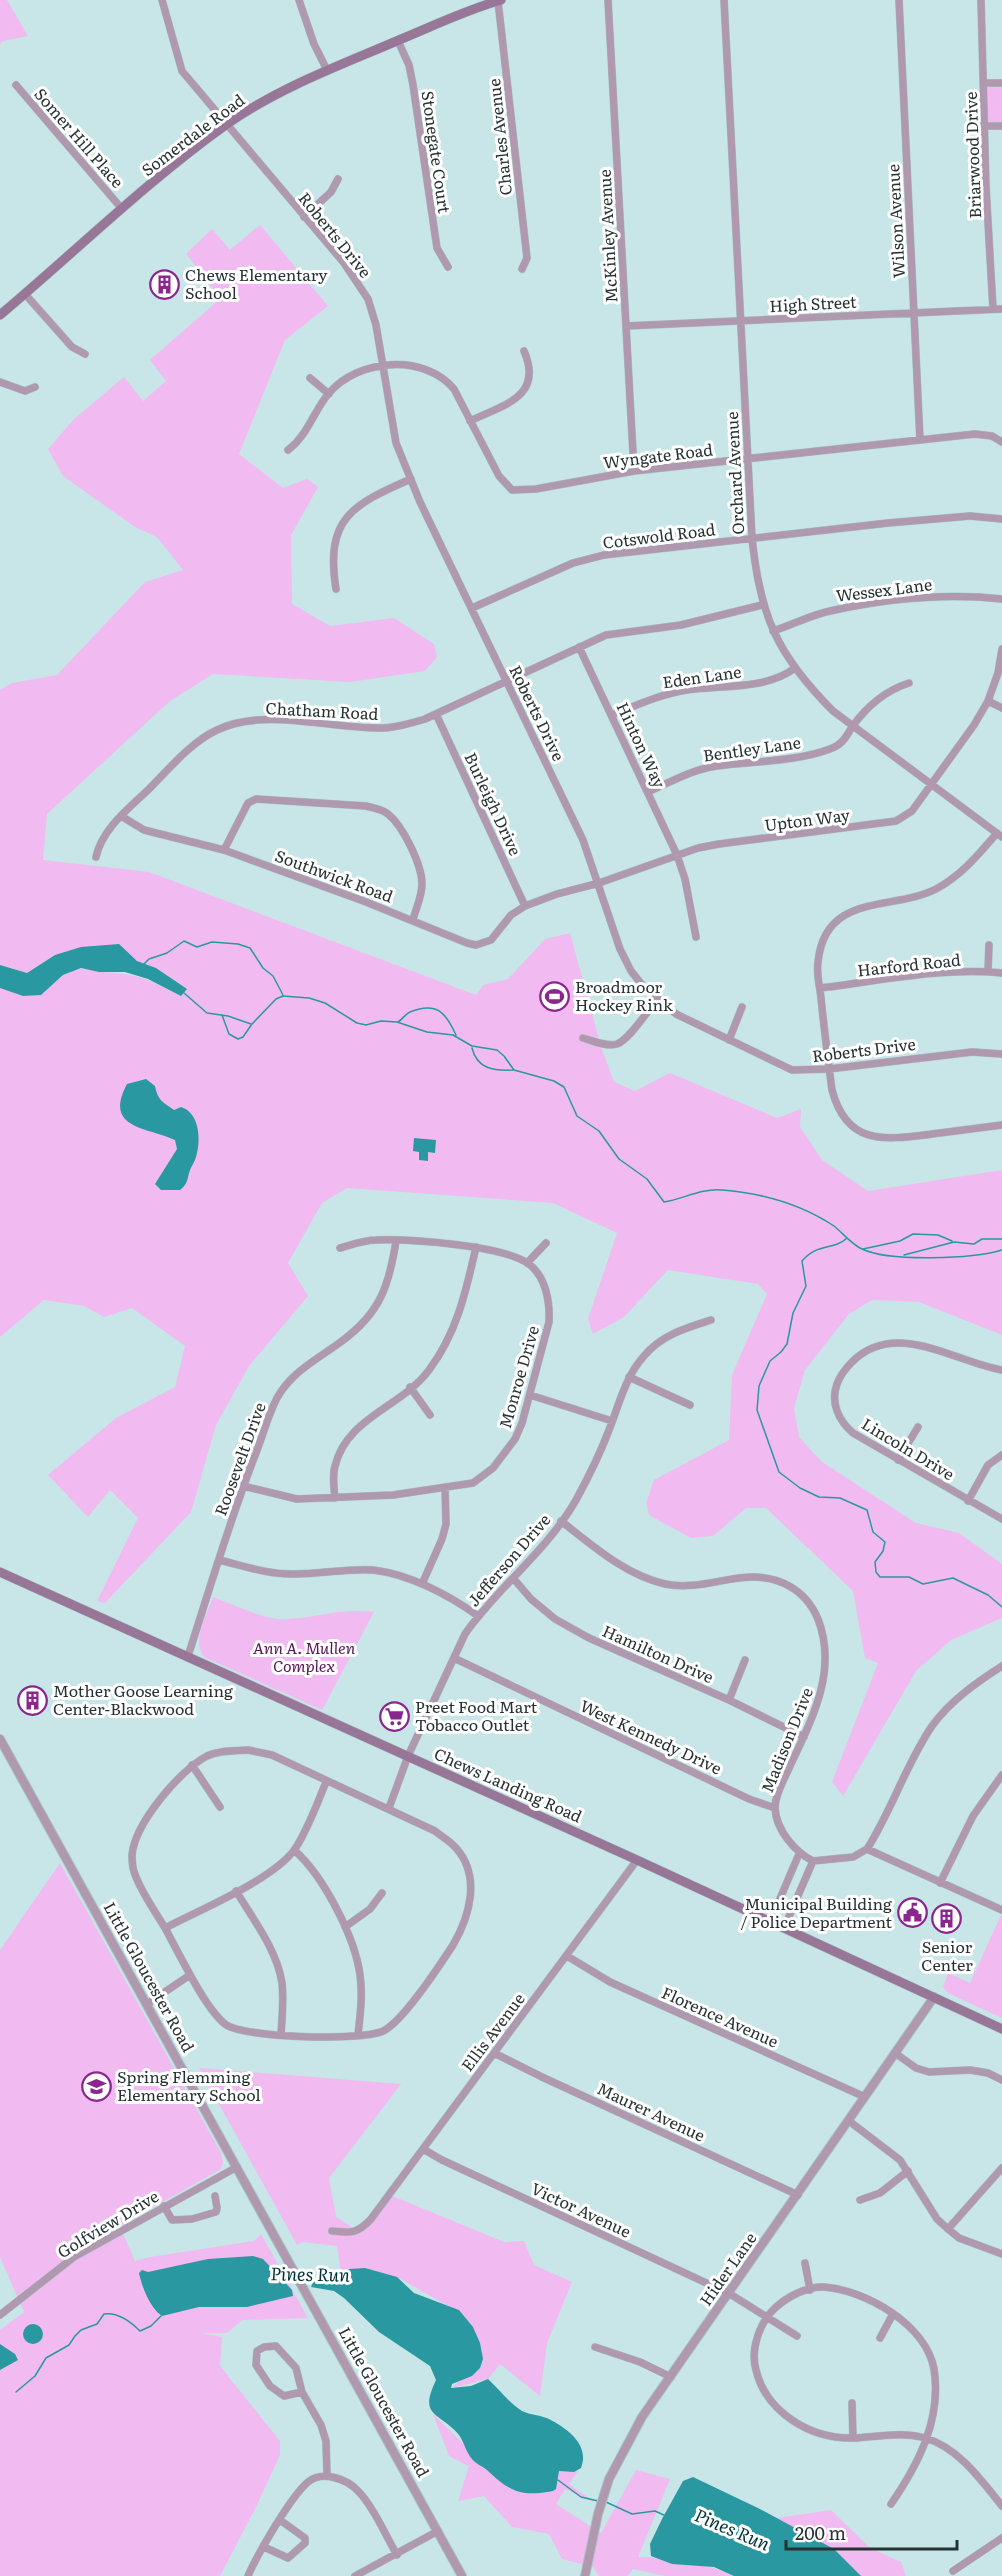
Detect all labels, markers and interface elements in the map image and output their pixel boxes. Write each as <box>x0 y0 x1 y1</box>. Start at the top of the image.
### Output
street label: Charles Avenue <box>481 78 517 197</box>
street label: Somer Hill Place <box>30 82 130 193</box>
street label: Somerdale Road <box>136 87 249 181</box>
street label: Stonegate Court <box>417 89 458 215</box>
street label: Briarwood Drive <box>958 91 986 219</box>
street label: Wilson Avenue <box>880 163 910 279</box>
street label: McKinley Avenue <box>592 169 622 303</box>
street label: Roberts Drive <box>294 186 378 282</box>
place label: Chews Elementary School <box>185 262 328 304</box>
building icon: Chews Elementary School <box>148 268 180 300</box>
street label: High Street <box>769 289 858 317</box>
street label: Orchard Avenue <box>719 411 749 535</box>
street label: Wyngate Road <box>602 436 714 474</box>
street label: Cotswold Road <box>601 516 717 554</box>
street label: Wessex Lane <box>834 571 933 607</box>
street label: Eden Lane <box>661 659 743 693</box>
street label: Roberts Drive <box>504 661 571 765</box>
street label: Chatham Road <box>265 695 379 725</box>
street label: Hinton Way <box>611 698 673 792</box>
street label: Bentley Lane <box>701 729 802 767</box>
street label: Burleigh Drive <box>459 748 528 859</box>
street label: Upton Way <box>763 802 852 836</box>
street label: Southwick Road <box>272 843 397 908</box>
street label: Harford Road <box>856 947 962 981</box>
place label: Broadmoor Hockey Rink <box>575 974 673 1016</box>
sports icon: Broadmoor Hockey Rink <box>538 980 570 1012</box>
street label: Roberts Drive <box>811 1031 917 1067</box>
street label: Monroe Drive <box>492 1323 544 1431</box>
street label: Roosevelt Drive <box>207 1399 271 1519</box>
street label: Lincoln Drive <box>858 1411 959 1485</box>
street label: Jefferson Drive <box>461 1508 555 1611</box>
street label: Hamilton Drive <box>599 1618 718 1688</box>
park label: Ann A. Mullen Complex <box>253 1635 356 1677</box>
place label: Mother Goose Learning Center-Blackwood <box>53 1678 233 1720</box>
street label: Madison Drive <box>754 1683 818 1796</box>
building icon: Mother Goose Learning Center-Blackwood <box>16 1684 48 1716</box>
street label: West Kennedy Drive <box>577 1693 726 1779</box>
place label: Preet Food Mart Tobacco Outlet <box>415 1694 538 1736</box>
supermarket icon: Preet Food Mart Tobacco Outlet <box>378 1700 410 1732</box>
street label: Chews Landing Road <box>431 1741 586 1828</box>
place label: Municipal Building / Police Department <box>741 1891 893 1933</box>
street label: Little Gloucester Road <box>99 1897 201 2056</box>
public building icon: Municipal Building / Police Department <box>897 1897 929 1929</box>
building icon: Senior Center <box>931 1903 963 1935</box>
place label: Senior Center <box>921 1934 973 1976</box>
street label: Florence Avenue <box>658 1980 783 2053</box>
street label: Ellis Avenue <box>455 1987 530 2076</box>
place label: Spring Flemming Elementary School <box>117 2064 261 2106</box>
school or university icon: Spring Flemming Elementary School <box>80 2070 112 2102</box>
street label: Maurer Avenue <box>594 2076 709 2147</box>
street label: Victor Avenue <box>528 2176 635 2243</box>
street label: Golfview Drive <box>52 2183 163 2263</box>
street label: Hider Lane <box>693 2227 761 2310</box>
water label: Pines Run <box>270 2259 350 2288</box>
street label: Little Gloucester Road <box>334 2322 436 2481</box>
water label: Pines Run <box>691 2501 775 2557</box>
scale bar <box>786 2513 957 2551</box>
text: 200 m <box>795 2519 846 2546</box>

